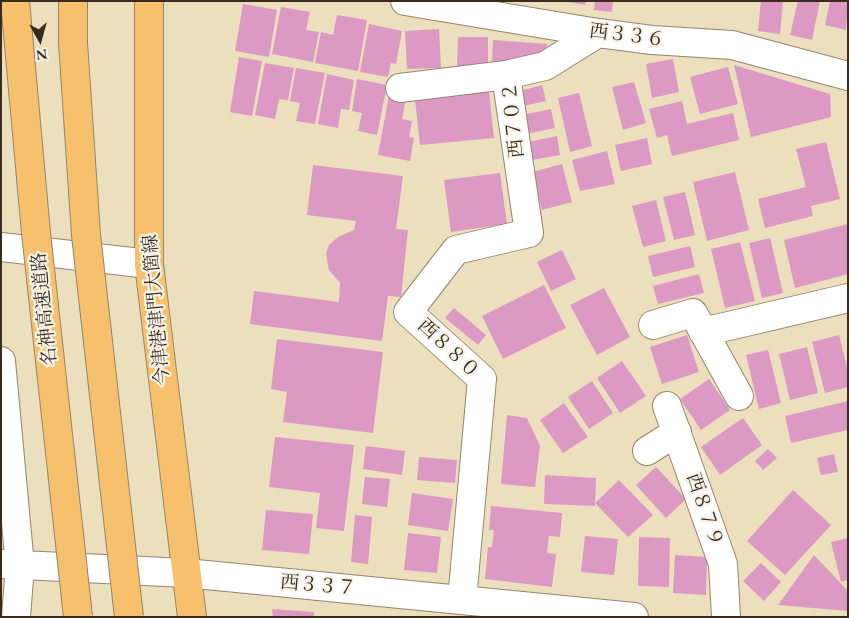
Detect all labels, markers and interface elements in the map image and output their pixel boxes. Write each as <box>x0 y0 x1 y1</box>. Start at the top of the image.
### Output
north arrow <box>15 15 65 65</box>
street label: 西３３６ <box>588 20 666 52</box>
text: N <box>35 45 49 65</box>
street label: 西７０２ <box>499 81 529 159</box>
street label: 今津港津門大箇線 <box>139 233 175 387</box>
street label: 名神高速道路 <box>28 251 62 367</box>
street label: 西８８０ <box>412 315 484 383</box>
street label: 西８７９ <box>681 470 727 550</box>
street label: 西３３７ <box>279 571 357 601</box>

